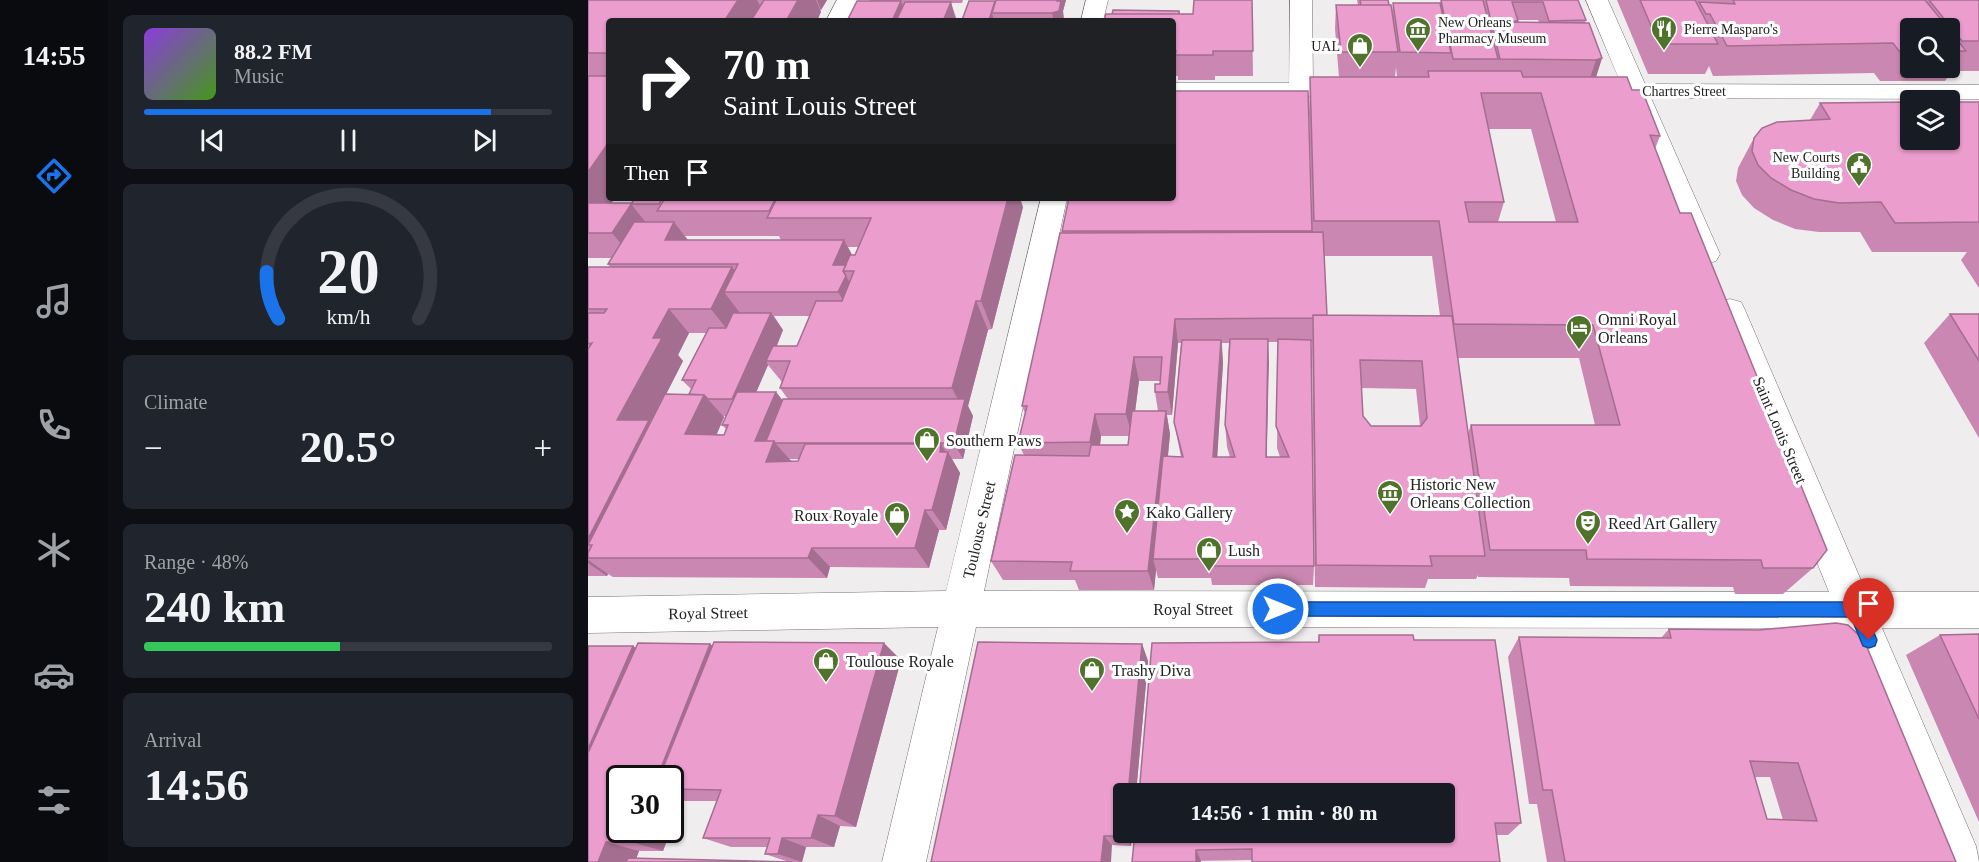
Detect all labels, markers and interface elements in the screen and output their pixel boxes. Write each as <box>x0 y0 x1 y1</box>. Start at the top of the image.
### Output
restaurant icon: Pierre Masparo's <box>1649 14 1679 52</box>
museum icon: New Orleans Pharmacy Museum <box>1403 15 1433 53</box>
place label: New Orleans Pharmacy Museum <box>1438 15 1547 46</box>
map controls <box>1900 18 1960 150</box>
button: search <box>1900 18 1960 78</box>
place label: Pierre Masparo's <box>1684 22 1778 37</box>
shop icon: UAL <box>1345 31 1375 69</box>
text: 88.2 FM <box>234 39 312 64</box>
place label: UAL <box>1311 39 1340 54</box>
text: 14:55 <box>23 41 86 71</box>
icon: right <box>624 42 702 120</box>
text: 70 m <box>723 42 811 88</box>
text: Music <box>234 65 284 87</box>
street label: Chartres Street <box>1642 84 1726 99</box>
button: layers <box>1900 90 1960 150</box>
text: Saint Louis Street <box>723 91 916 121</box>
icon: previous <box>196 124 229 157</box>
icon: pause <box>332 124 365 157</box>
icon: next <box>468 124 501 157</box>
place label: New Courts Building <box>1773 150 1840 181</box>
public building icon: New Courts Building <box>1844 150 1874 188</box>
icon: directions <box>33 155 75 197</box>
icon: arrive <box>681 156 714 189</box>
text: Then <box>624 160 669 185</box>
text: 20 <box>317 237 379 306</box>
icon: music <box>33 280 75 322</box>
text: km/h <box>326 305 370 329</box>
place label: Omni Royal Orleans <box>1598 311 1677 346</box>
hotel icon: Omni Royal Orleans <box>1564 313 1594 351</box>
street label: Saint Louis Street <box>1750 374 1810 487</box>
text: Climate <box>144 391 207 413</box>
icon: phone <box>33 404 75 446</box>
text: 20.5° <box>300 422 396 472</box>
shop icon: Southern Paws <box>912 425 942 463</box>
text: − <box>144 430 163 466</box>
text: + <box>533 430 552 466</box>
place label: Southern Paws <box>946 432 1042 449</box>
place label: Historic New Orleans Collection <box>1410 476 1530 511</box>
museum icon: Historic New Orleans Collection <box>1375 478 1405 516</box>
street label: Toulouse Street <box>959 479 999 581</box>
place icon: Kako Gallery <box>1112 497 1142 535</box>
shop icon: Roux Royale <box>882 500 912 538</box>
place label: Kako Gallery <box>1146 504 1233 522</box>
place label: Roux Royale <box>794 507 878 525</box>
theatre icon: Reed Art Gallery <box>1573 508 1603 546</box>
place label: Reed Art Gallery <box>1608 515 1717 533</box>
icon: climate <box>33 529 75 571</box>
shop icon: Lush <box>1194 535 1224 573</box>
place label: Lush <box>1228 542 1260 559</box>
text: Range · 48% <box>144 551 248 573</box>
position arrow <box>1246 577 1310 641</box>
pin <box>1843 578 1894 640</box>
text: 240 km <box>144 582 285 632</box>
icon: arrive <box>1852 587 1885 620</box>
street label: Royal Street <box>1153 601 1233 619</box>
street label: Royal Street <box>668 604 748 623</box>
shop icon: Toulouse Royale <box>811 646 841 684</box>
place label: Toulouse Royale <box>846 653 954 671</box>
icon: car <box>33 654 75 696</box>
shop icon: Trashy Diva <box>1077 655 1107 693</box>
place label: Trashy Diva <box>1112 662 1191 680</box>
text: Arrival <box>144 729 202 751</box>
text: 14:56 <box>144 760 249 810</box>
speed limit sign: 30 <box>606 765 684 843</box>
icon: filters <box>33 779 75 821</box>
text: 14:56 · 1 min · 80 m <box>1191 800 1378 825</box>

